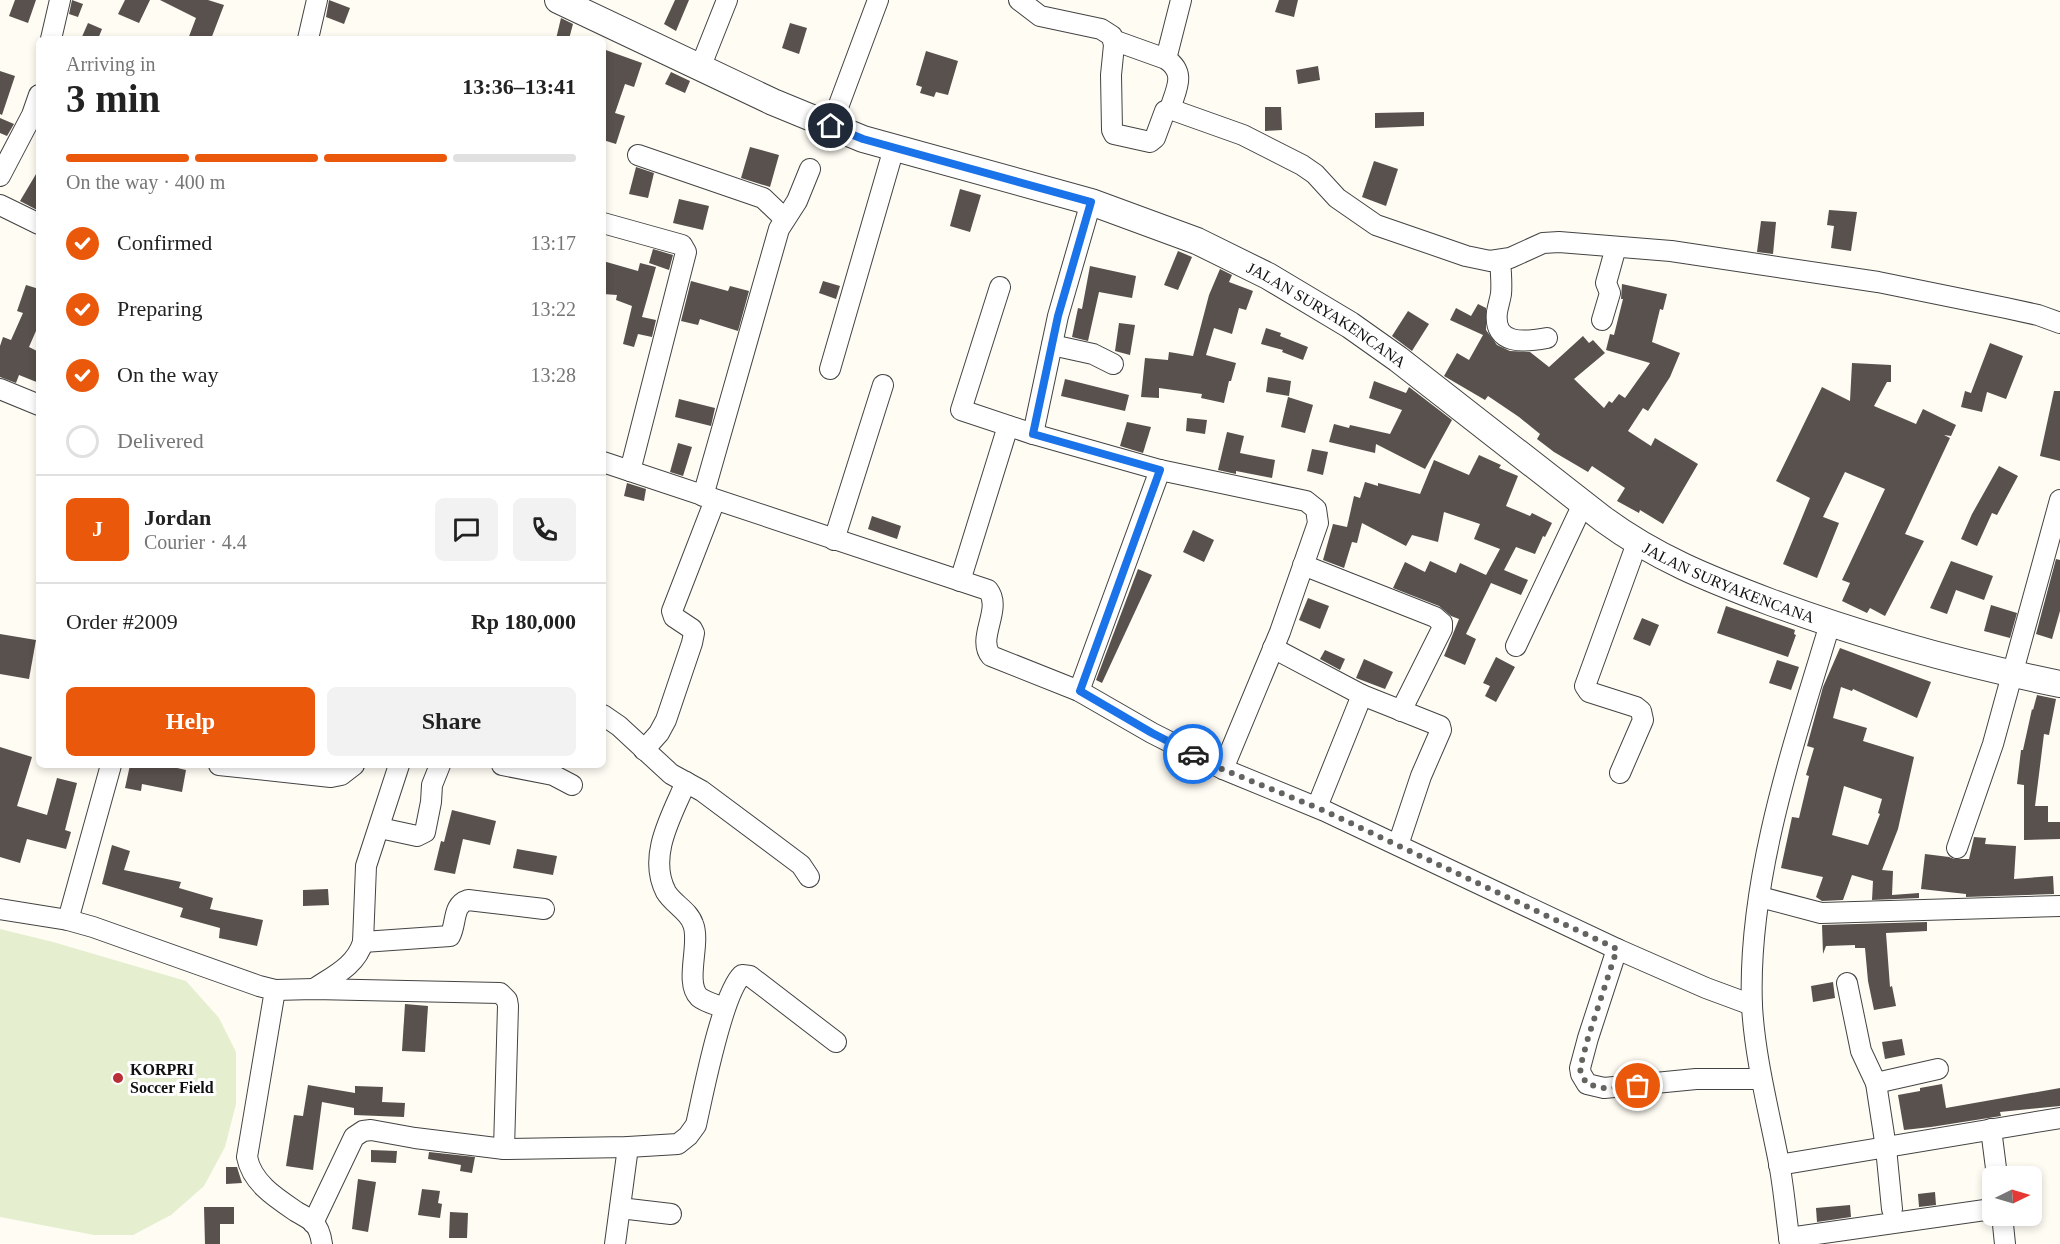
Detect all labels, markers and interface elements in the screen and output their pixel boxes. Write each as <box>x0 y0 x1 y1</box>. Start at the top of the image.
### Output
text: Arriving in <box>66 53 155 75</box>
text: 13:36–13:41 <box>462 74 576 99</box>
text: 3 min <box>66 77 160 120</box>
pin <box>805 100 856 151</box>
icon: home <box>814 109 847 142</box>
text: On the way · 400 m <box>66 171 225 193</box>
icon: check <box>66 227 99 260</box>
text: Confirmed <box>117 230 212 255</box>
text: 13:17 <box>530 232 576 254</box>
street label: JALAN SURYAKENCANA <box>1244 259 1410 371</box>
icon: check <box>66 293 99 326</box>
text: Preparing <box>117 296 203 321</box>
text: 13:22 <box>530 298 576 320</box>
icon: check <box>66 359 99 392</box>
text: On the way <box>117 362 218 387</box>
text: 13:28 <box>530 364 576 386</box>
text: Delivered <box>117 428 204 453</box>
button: chat <box>435 498 498 561</box>
button: phone <box>513 498 576 561</box>
text: Jordan <box>144 505 211 530</box>
text: J <box>92 516 103 541</box>
text: Courier · 4.4 <box>144 531 247 553</box>
street label: JALAN SURYAKENCANA <box>1640 539 1817 626</box>
text: Order #2009 <box>66 609 178 634</box>
text: Rp 180,000 <box>471 609 576 634</box>
button: Help <box>66 687 315 756</box>
button: Share <box>327 687 576 756</box>
courier <box>1163 724 1223 784</box>
icon: car <box>1177 738 1210 771</box>
pin <box>1612 1060 1663 1111</box>
place label: KORPRI Soccer Field <box>130 1061 214 1096</box>
icon: bag <box>1621 1069 1654 1102</box>
marker: KORPRI Soccer Field <box>111 1071 125 1085</box>
north arrow <box>1982 1166 2042 1226</box>
map controls <box>1982 1166 2042 1226</box>

